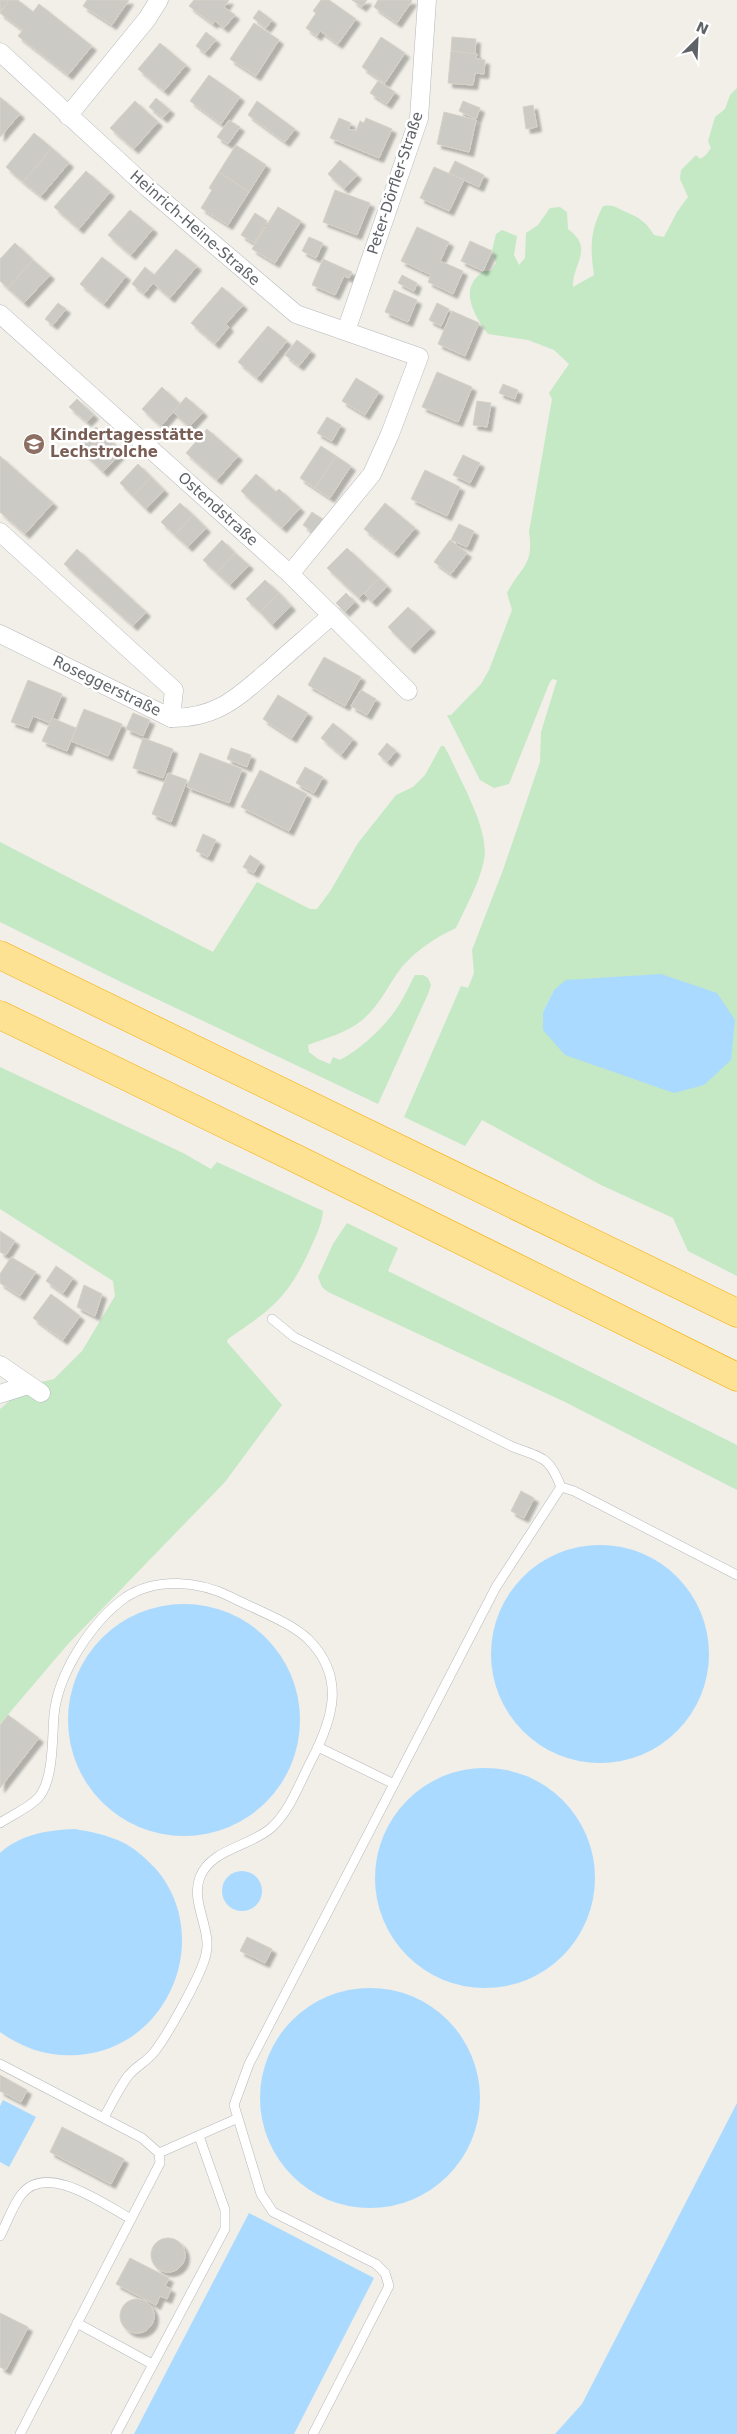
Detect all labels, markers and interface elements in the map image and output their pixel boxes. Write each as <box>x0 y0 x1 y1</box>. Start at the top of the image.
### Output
north arrow <box>672 15 722 65</box>
text: N <box>694 18 711 38</box>
street label: Peter-Dörfler-Straße <box>363 109 427 257</box>
street label: Heinrich-Heine-Straße <box>126 167 264 289</box>
place label: Kindertagesstätte Lechstrolche <box>50 426 204 461</box>
school or university icon: Kindertagesstätte Lechstrolche <box>22 432 46 456</box>
street label: Ostendstraße <box>174 468 262 550</box>
street label: Roseggerstraße <box>50 652 164 720</box>

